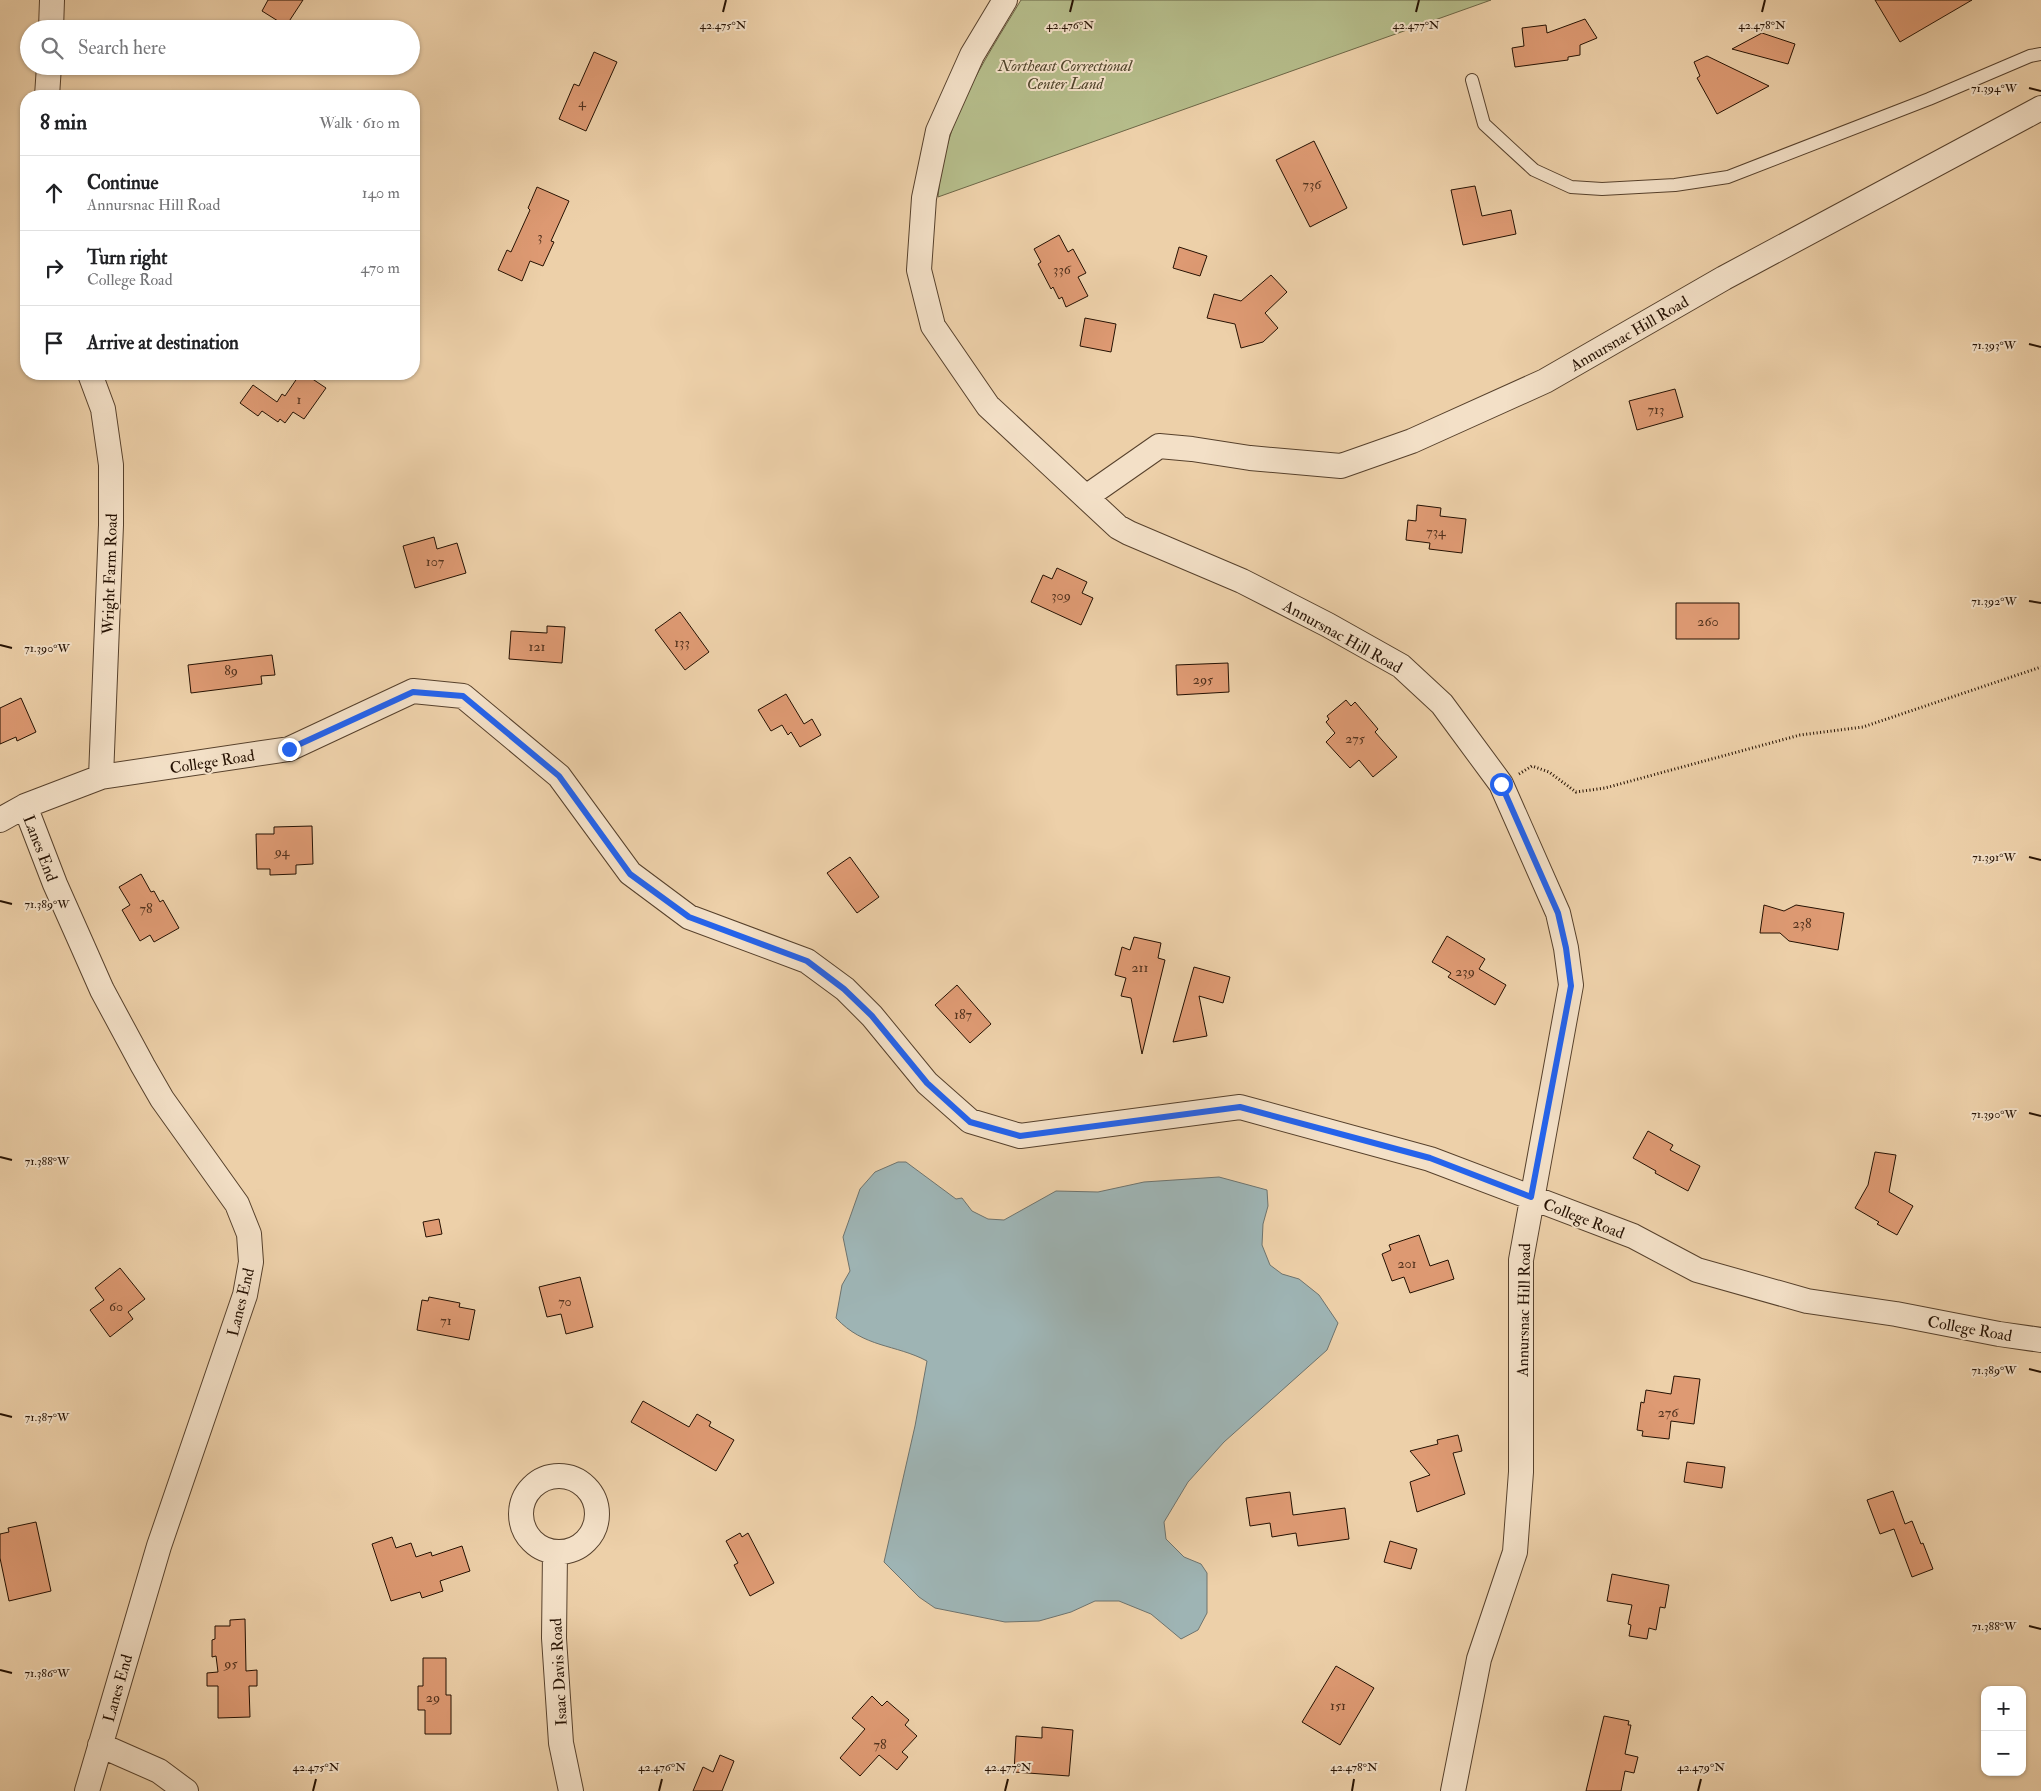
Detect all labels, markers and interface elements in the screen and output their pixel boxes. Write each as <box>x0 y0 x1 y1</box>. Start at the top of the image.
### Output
text: 42.475°N <box>699 18 747 33</box>
text: 42.476°N <box>1046 18 1094 33</box>
text: 42.477°N <box>1392 18 1440 33</box>
text: 42.478°N <box>1738 18 1786 33</box>
search box <box>20 20 420 75</box>
icon: search <box>38 34 66 62</box>
text: Search here <box>78 36 166 60</box>
park label: Northeast Correctional Center Land <box>997 56 1133 94</box>
text: 71.394°W <box>1971 81 2018 96</box>
house number: 4 <box>578 94 587 111</box>
text: 8 min <box>40 109 87 136</box>
text: Walk · 610 m <box>319 113 400 133</box>
text: Continue <box>87 171 158 195</box>
house number: 736 <box>1303 176 1322 193</box>
icon: ahead <box>40 179 68 207</box>
text: 140 m <box>362 183 400 203</box>
text: Annursnac Hill Road <box>87 195 220 215</box>
house number: 3 <box>537 228 543 245</box>
text: Turn right <box>87 246 167 270</box>
icon: right <box>40 254 68 282</box>
text: 470 m <box>360 258 400 278</box>
house number: 336 <box>1053 261 1072 278</box>
text: College Road <box>87 270 173 290</box>
street label: Annursnac Hill Road <box>1566 292 1692 376</box>
icon: arrive <box>40 329 68 357</box>
text: Arrive at destination <box>87 331 239 355</box>
text: 71.393°W <box>1972 338 2017 353</box>
house number: 1 <box>297 391 302 408</box>
house number: 713 <box>1648 401 1664 418</box>
street label: Wright Farm Road <box>98 513 122 636</box>
house number: 734 <box>1426 523 1447 540</box>
house number: 107 <box>426 553 445 570</box>
house number: 309 <box>1051 587 1071 604</box>
text: 71.392°W <box>1971 594 2017 609</box>
street label: Annursnac Hill Road <box>1278 595 1406 678</box>
house number: 260 <box>1697 613 1719 630</box>
house number: 133 <box>674 634 690 651</box>
house number: 121 <box>528 638 546 655</box>
text: 71.390°W <box>24 641 71 656</box>
house number: 89 <box>224 662 238 679</box>
house number: 295 <box>1193 671 1214 688</box>
house number: 275 <box>1345 730 1366 747</box>
route end <box>278 738 301 761</box>
street label: College Road <box>168 745 256 779</box>
route start <box>1490 773 1513 796</box>
street label: Lanes End <box>18 812 62 885</box>
house number: 94 <box>274 843 291 860</box>
text: 71.391°W <box>1972 850 2017 865</box>
text: 71.389°W <box>25 897 70 912</box>
house number: 78 <box>140 900 153 917</box>
house number: 238 <box>1792 915 1812 932</box>
house number: 211 <box>1131 959 1149 976</box>
house number: 239 <box>1455 963 1475 980</box>
house number: 187 <box>954 1006 973 1023</box>
text: 71.390°W <box>1971 1107 2018 1122</box>
text: 71.388°W <box>25 1154 70 1169</box>
street label: College Road <box>1540 1194 1627 1244</box>
street label: Annursnac Hill Road <box>1513 1243 1535 1378</box>
house number: 201 <box>1397 1255 1417 1272</box>
street label: Lanes End <box>223 1266 259 1338</box>
house number: 70 <box>558 1293 572 1310</box>
house number: 60 <box>109 1298 123 1315</box>
house number: 71 <box>440 1312 452 1329</box>
street label: College Road <box>1926 1312 2014 1346</box>
text: 71.389°W <box>1972 1363 2017 1378</box>
house number: 276 <box>1658 1404 1679 1421</box>
text: 71.387°W <box>25 1410 70 1425</box>
street label: Isaac Davis Road <box>546 1618 572 1726</box>
text: 71.388°W <box>1972 1619 2017 1634</box>
street label: Lanes End <box>99 1652 137 1724</box>
house number: 95 <box>223 1655 239 1672</box>
text: 71.386°W <box>25 1666 70 1681</box>
map controls <box>1981 1686 2026 1776</box>
button: + <box>1981 1686 2026 1731</box>
house number: 29 <box>426 1689 440 1706</box>
house number: 151 <box>1330 1697 1346 1714</box>
button: − <box>1981 1731 2026 1776</box>
house number: 78 <box>874 1736 887 1753</box>
text: 42.475°N <box>292 1760 340 1775</box>
text: 42.476°N <box>638 1760 686 1775</box>
text: 42.477°N <box>984 1760 1032 1775</box>
text: 42.478°N <box>1330 1760 1378 1775</box>
text: 42.479°N <box>1677 1760 1725 1775</box>

